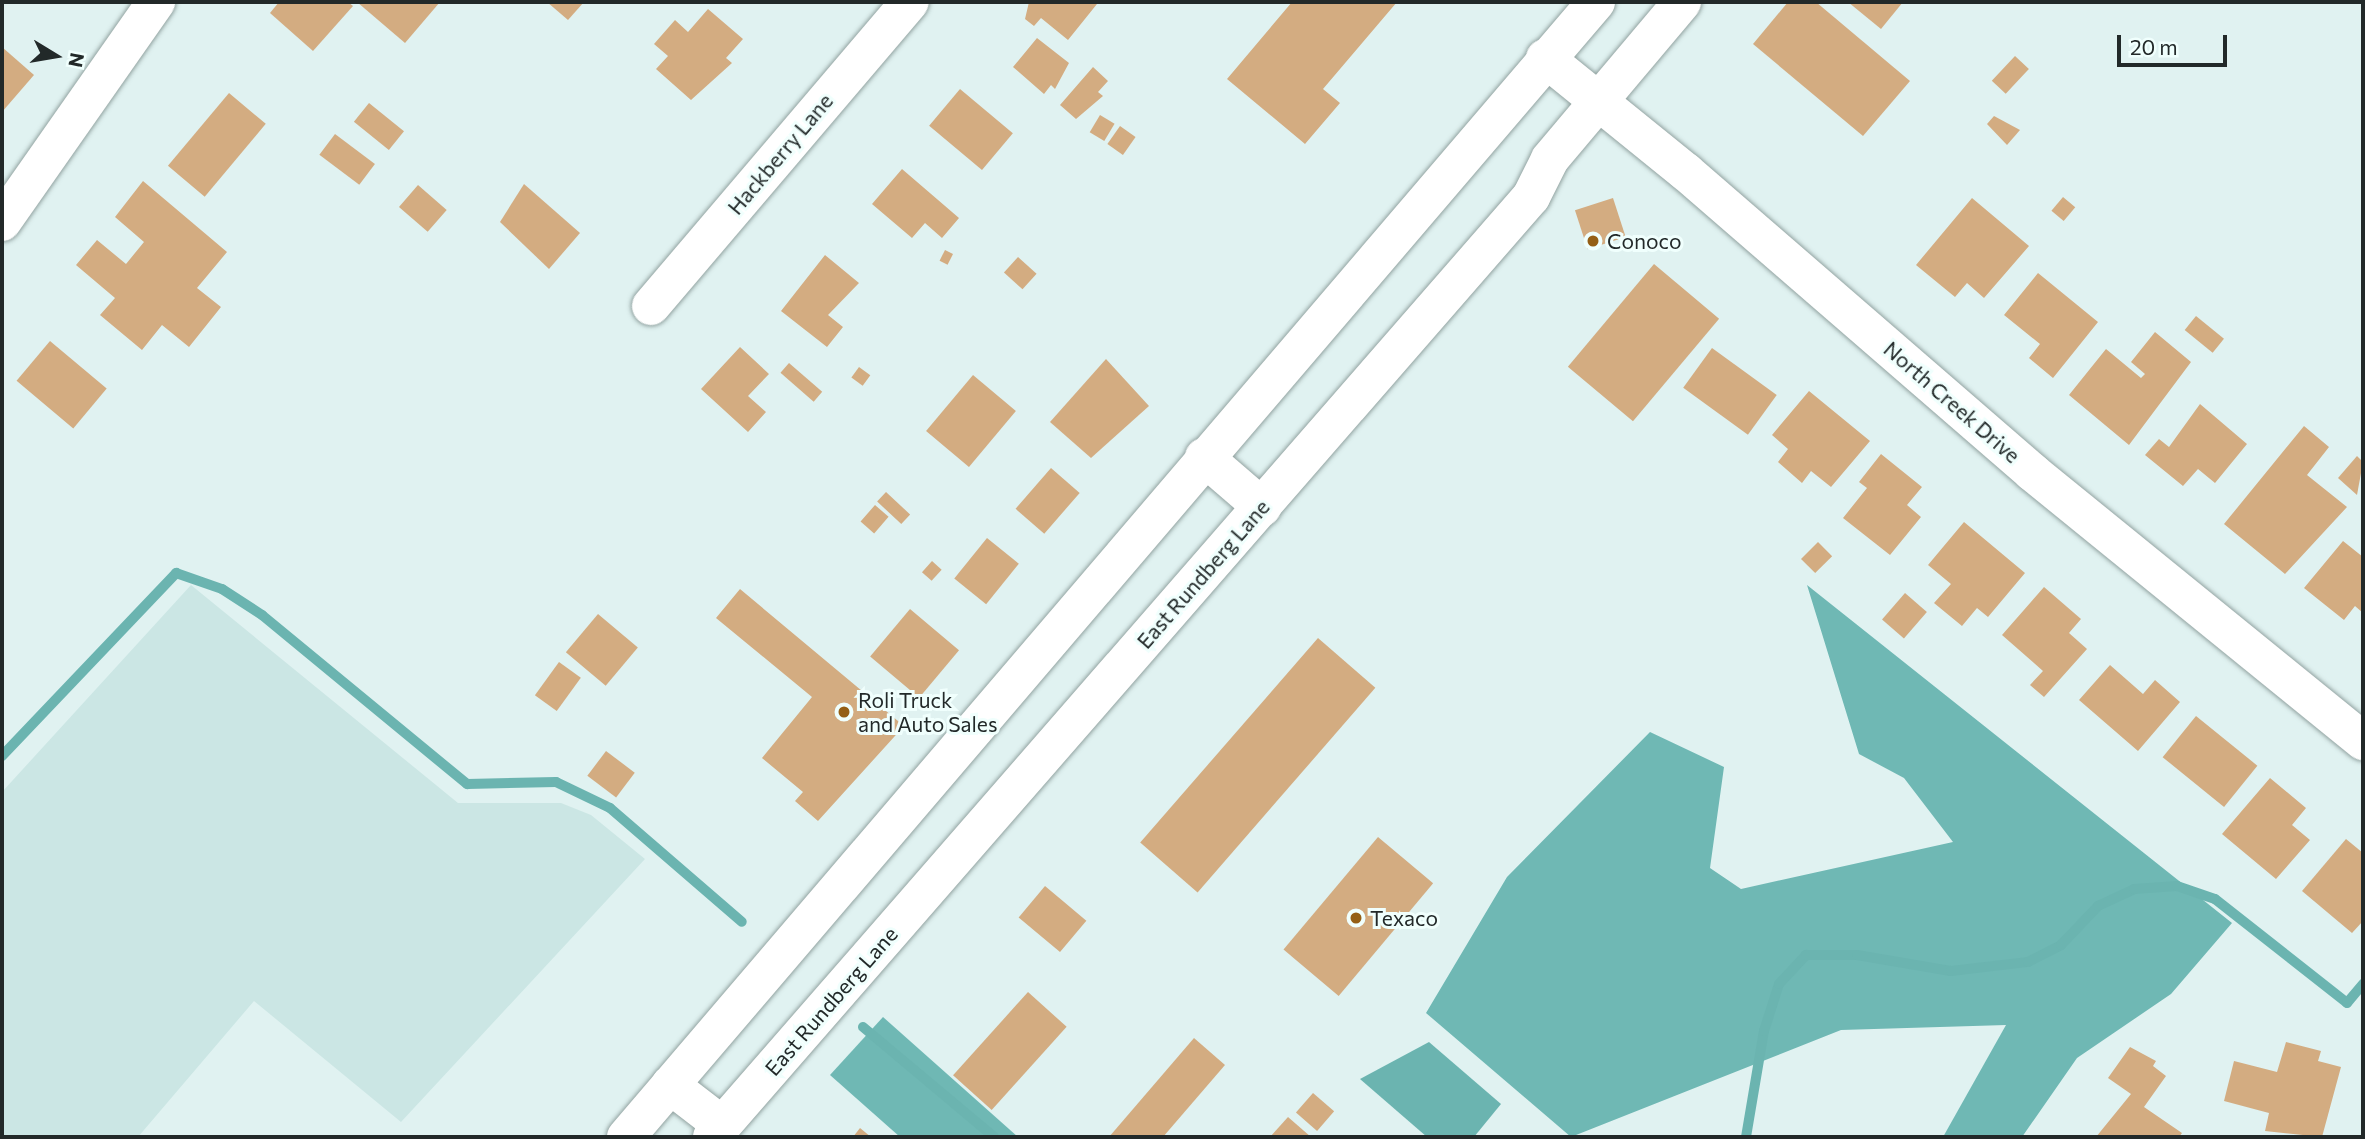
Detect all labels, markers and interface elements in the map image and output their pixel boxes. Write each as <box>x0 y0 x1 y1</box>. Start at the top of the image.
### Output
north arrow <box>21 21 91 91</box>
scale bar <box>2120 21 2230 65</box>
text: 20 m <box>2130 34 2178 59</box>
text: N <box>64 51 90 69</box>
street label: Hackberry Lane <box>722 89 838 219</box>
place label: Conoco <box>1607 228 1681 254</box>
marker: Conoco <box>1585 233 1601 249</box>
street label: North Creek Drive <box>1879 336 2025 468</box>
street label: East Rundberg Lane <box>1132 494 1274 654</box>
place label: Roli Truck and Auto Sales <box>858 687 997 737</box>
marker: Roli Truck and Auto Sales <box>836 704 852 720</box>
place label: Texaco <box>1370 905 1438 931</box>
marker: Texaco <box>1348 910 1364 926</box>
street label: East Rundberg Lane <box>760 921 902 1081</box>

